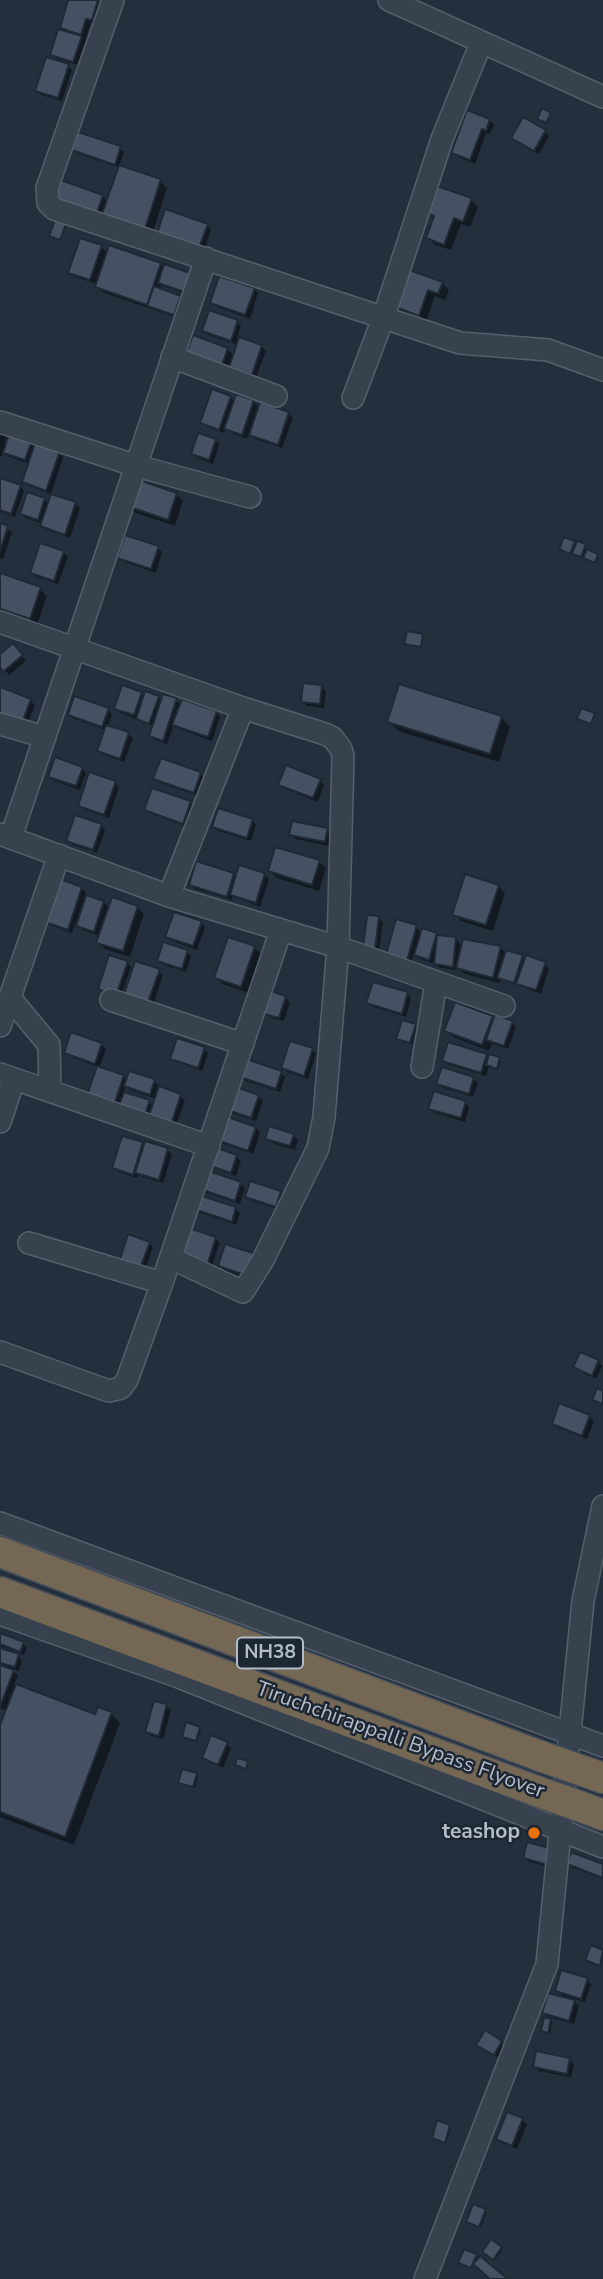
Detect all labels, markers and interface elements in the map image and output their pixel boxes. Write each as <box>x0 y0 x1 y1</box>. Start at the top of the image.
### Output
road number: NH38 <box>237 1638 303 1668</box>
street label: Tiruchchirappalli Bypass Flyover <box>252 1677 548 1805</box>
place label: teashop <box>442 1820 520 1846</box>
marker: teashop <box>526 1825 542 1841</box>

